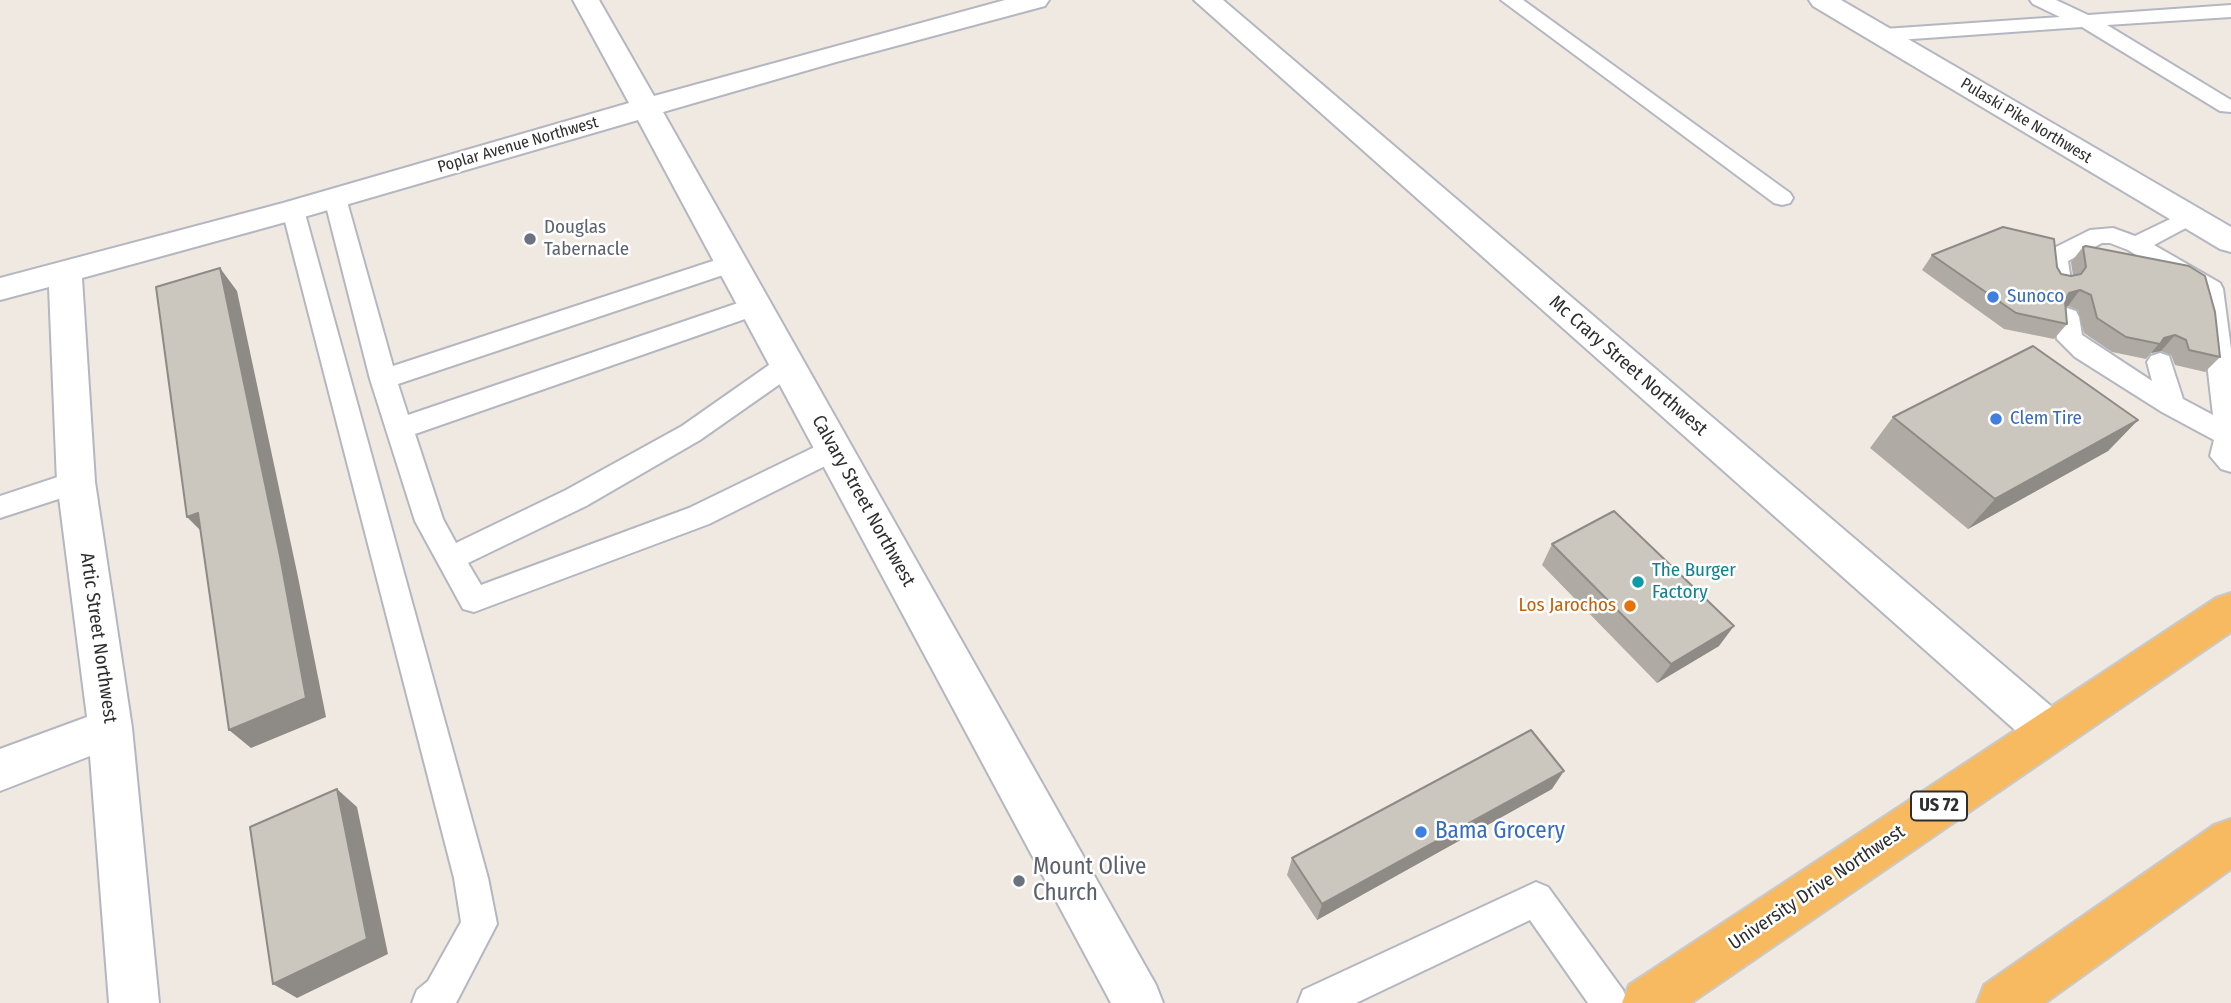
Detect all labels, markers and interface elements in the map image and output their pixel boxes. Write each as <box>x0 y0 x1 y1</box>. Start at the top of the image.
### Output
street label: Pulaski Pike Northwest <box>1957 74 2095 168</box>
street label: Poplar Avenue Northwest <box>436 113 600 177</box>
place label: Douglas Tabernacle <box>544 217 629 261</box>
marker: Douglas Tabernacle <box>522 231 538 247</box>
place label: Sunoco <box>2007 286 2064 308</box>
marker: Sunoco <box>1985 289 2001 305</box>
street label: Mc Crary Street Northwest <box>1544 291 1712 441</box>
place label: Clem Tire <box>2010 408 2082 430</box>
street label: Calvary Street Northwest <box>806 411 920 591</box>
marker: Clem Tire <box>1988 411 2004 427</box>
street label: Artic Street Northwest <box>75 551 121 725</box>
place label: The Burger Factory <box>1652 560 1736 604</box>
marker: The Burger Factory <box>1630 574 1646 590</box>
place label: Los Jarochos <box>1519 595 1616 617</box>
marker: Los Jarochos <box>1622 598 1638 614</box>
road number: US 72 <box>1911 792 1967 820</box>
place label: Bama Grocery <box>1435 818 1565 846</box>
street label: University Drive Northwest <box>1725 821 1909 955</box>
marker: Bama Grocery <box>1413 824 1429 840</box>
place label: Mount Olive Church <box>1033 854 1146 908</box>
marker: Mount Olive Church <box>1011 873 1027 889</box>

